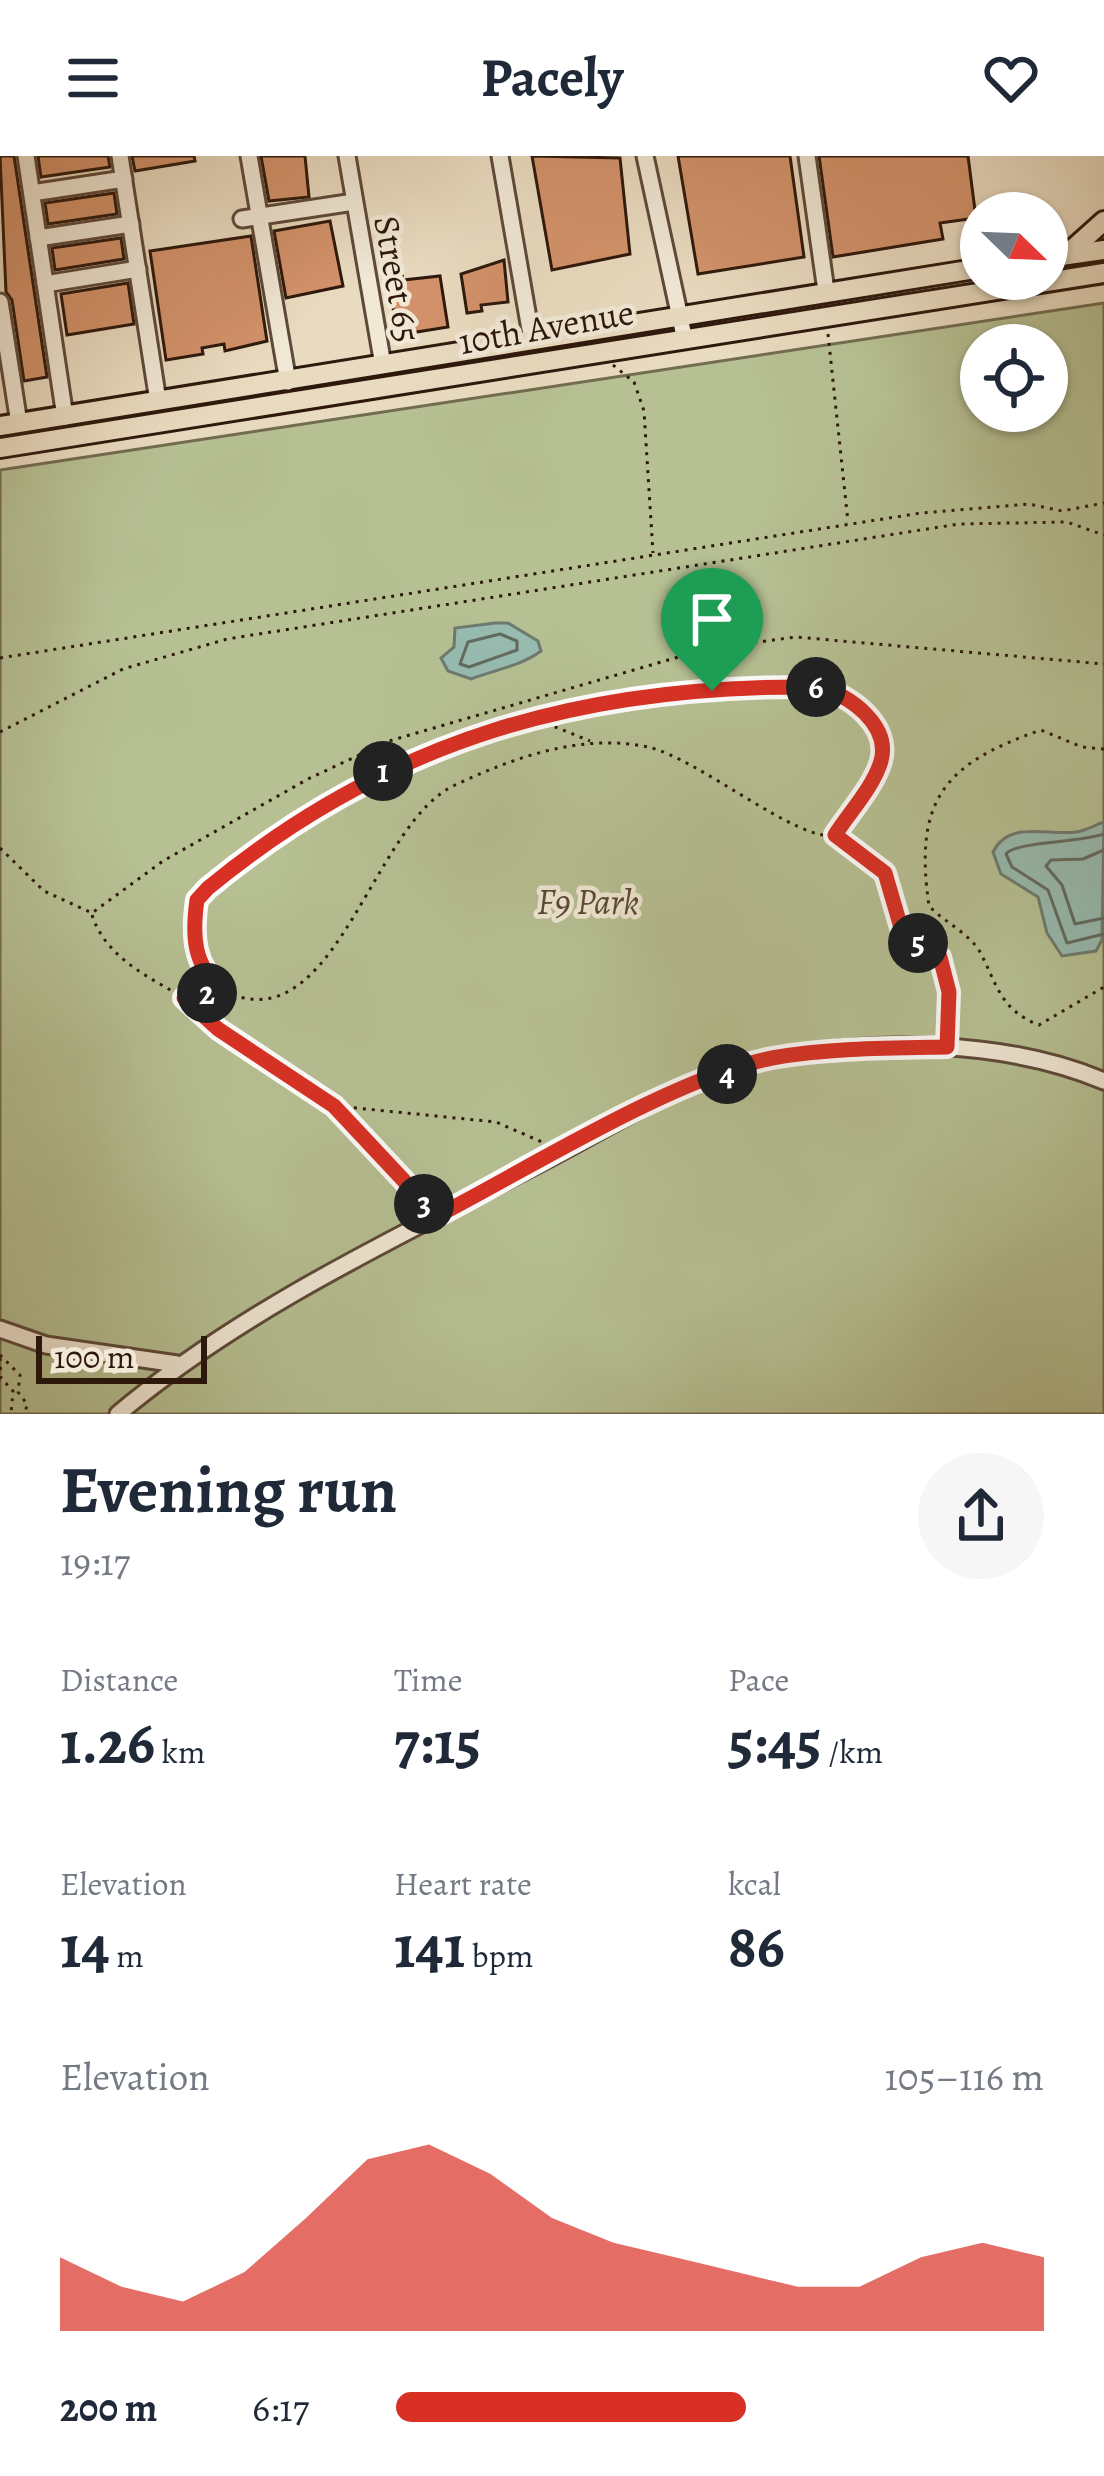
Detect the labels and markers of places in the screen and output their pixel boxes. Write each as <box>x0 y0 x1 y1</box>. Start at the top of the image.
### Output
pin <box>661 568 763 691</box>
pin: 6 <box>786 657 846 717</box>
pin: 1 <box>353 741 413 801</box>
pin: 5 <box>888 913 948 973</box>
pin: 2 <box>177 963 237 1023</box>
pin: 4 <box>697 1044 757 1104</box>
pin: 3 <box>394 1174 454 1234</box>

